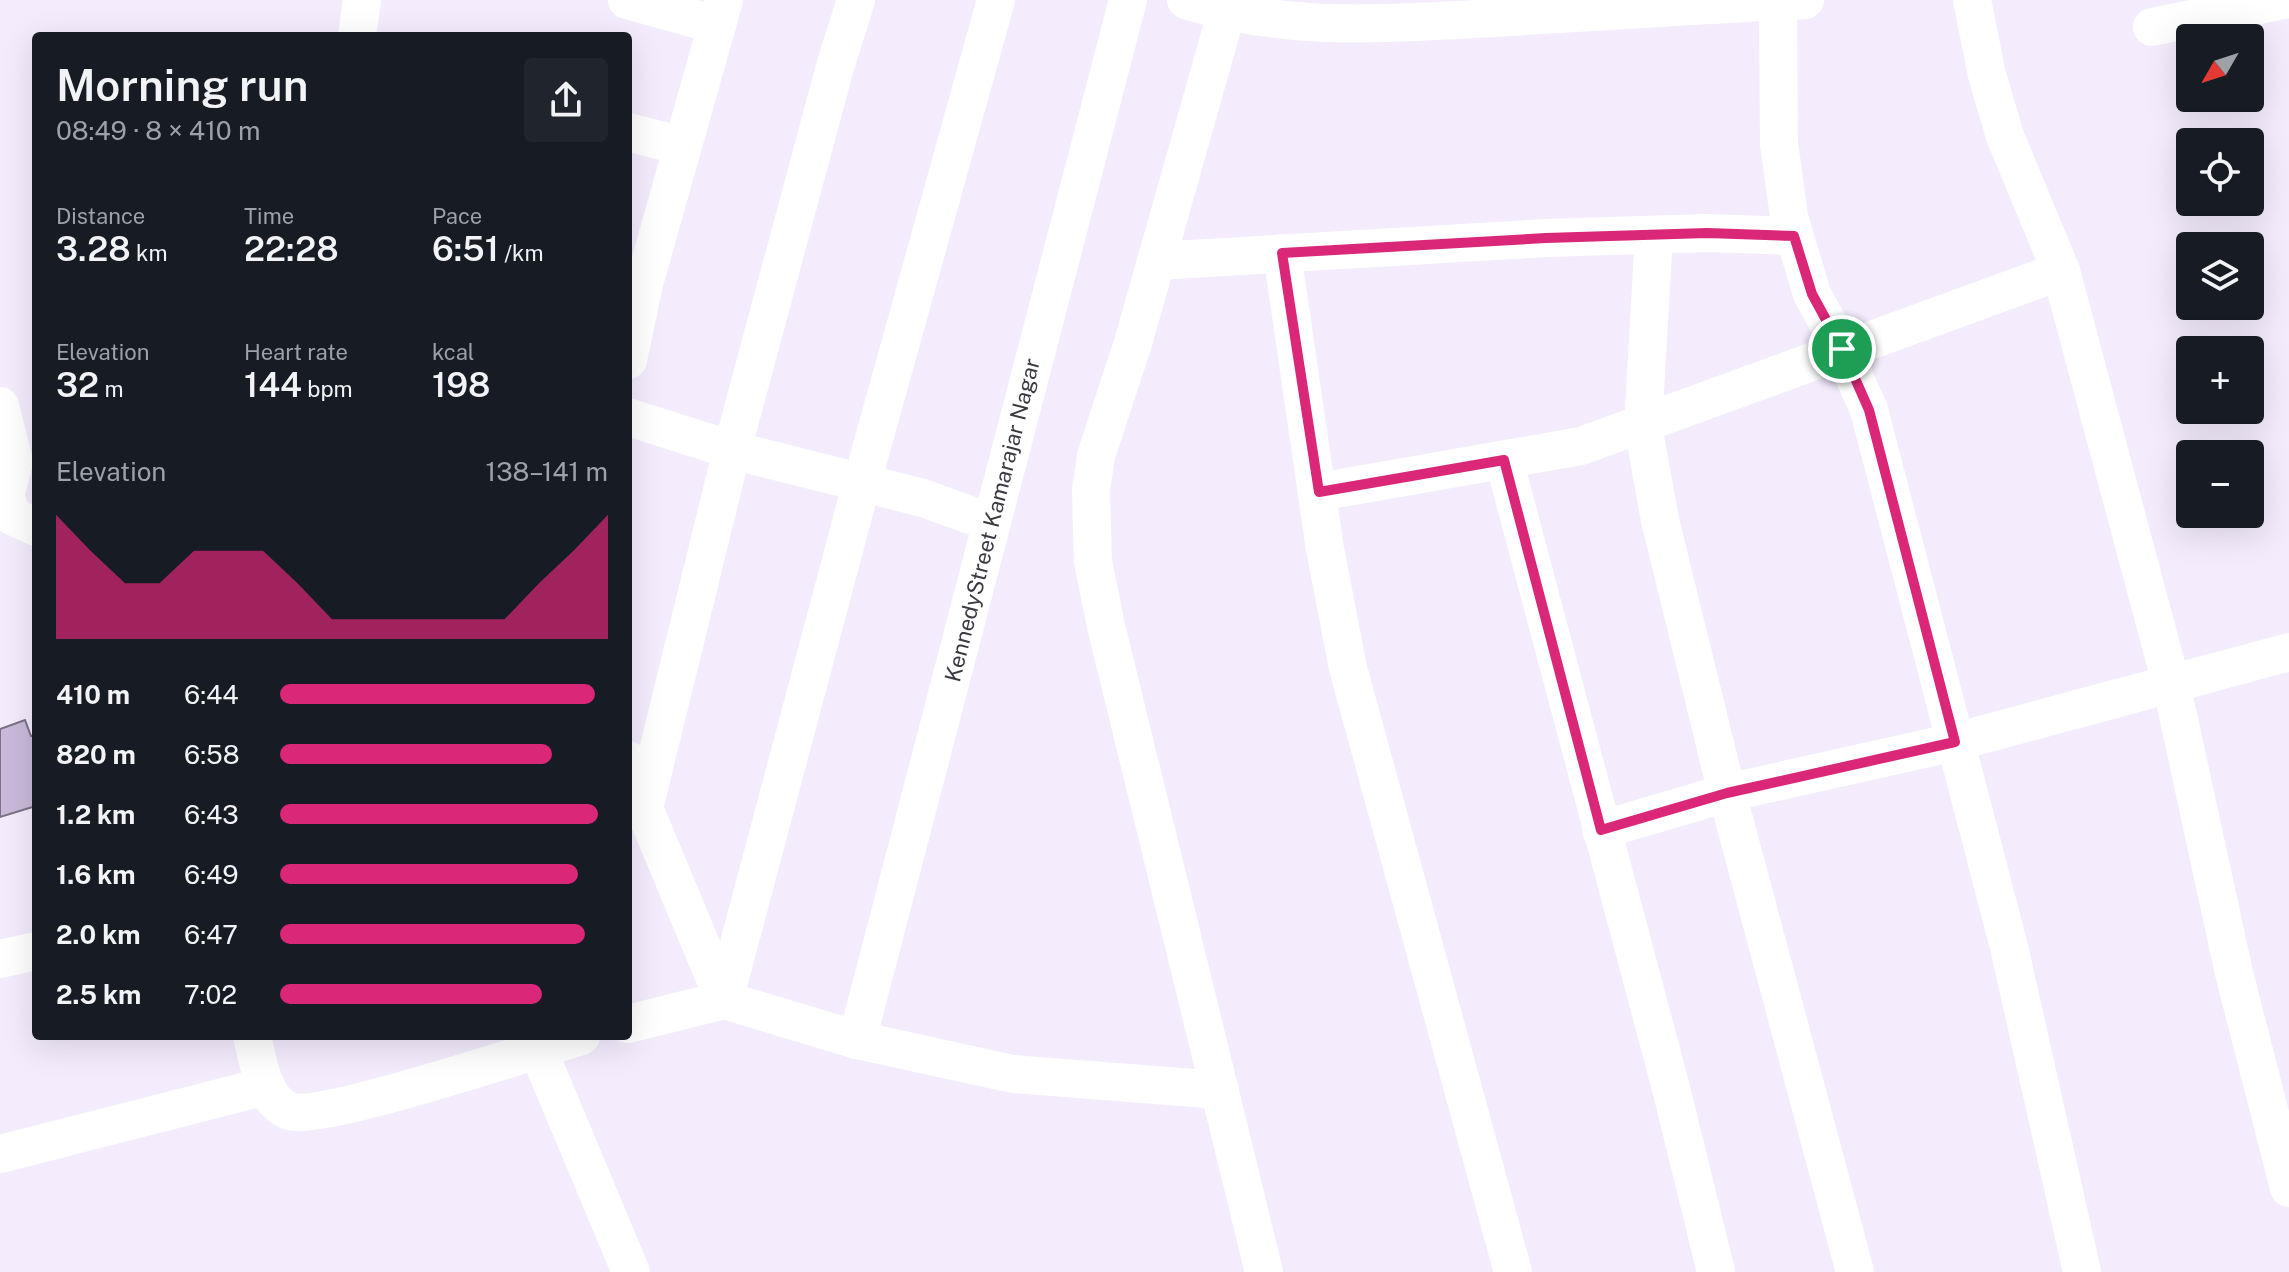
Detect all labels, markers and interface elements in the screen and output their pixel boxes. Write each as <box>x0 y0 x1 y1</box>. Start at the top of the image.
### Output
north arrow <box>2176 24 2264 112</box>
map controls <box>2176 24 2264 528</box>
button: share <box>524 58 608 142</box>
text: Morning run <box>56 59 309 111</box>
text: 08:49 · 8 × 410 m <box>56 115 260 146</box>
button: locate <box>2176 128 2264 216</box>
text: Distance <box>56 203 145 229</box>
text: Time <box>244 203 294 229</box>
text: Pace <box>432 203 482 229</box>
text: 3.28 <box>56 229 131 269</box>
text: 22:28 <box>244 229 339 269</box>
text: 6:51 <box>432 229 499 269</box>
button: layers <box>2176 232 2264 320</box>
text: km <box>131 240 167 266</box>
text: /km <box>499 240 543 266</box>
pin <box>1808 315 1876 383</box>
icon: arrive <box>1820 327 1864 371</box>
button: + <box>2176 336 2264 424</box>
text: Elevation <box>56 339 149 365</box>
text: Heart rate <box>244 339 348 365</box>
text: kcal <box>432 339 474 365</box>
street label: KennedyStreet Kamarajar Nagar <box>939 356 1045 684</box>
text: 32 <box>56 365 99 405</box>
text: 144 <box>244 365 302 405</box>
text: 198 <box>432 365 490 405</box>
text: m <box>99 376 123 402</box>
text: bpm <box>302 376 353 402</box>
button: − <box>2176 440 2264 528</box>
text: Elevation <box>56 456 166 487</box>
text: 138–141 m <box>486 456 608 487</box>
text: 410 m <box>56 679 130 710</box>
text: 6:44 <box>184 679 239 710</box>
text: 820 m <box>56 739 136 770</box>
text: 6:58 <box>184 739 240 770</box>
text: 1.2 km <box>56 799 135 830</box>
text: 6:43 <box>184 799 239 830</box>
text: 1.6 km <box>56 859 136 890</box>
text: 6:49 <box>184 859 238 890</box>
text: 2.0 km <box>56 919 141 950</box>
text: 6:47 <box>184 919 238 950</box>
text: 2.5 km <box>56 979 141 1010</box>
text: 7:02 <box>184 979 237 1010</box>

